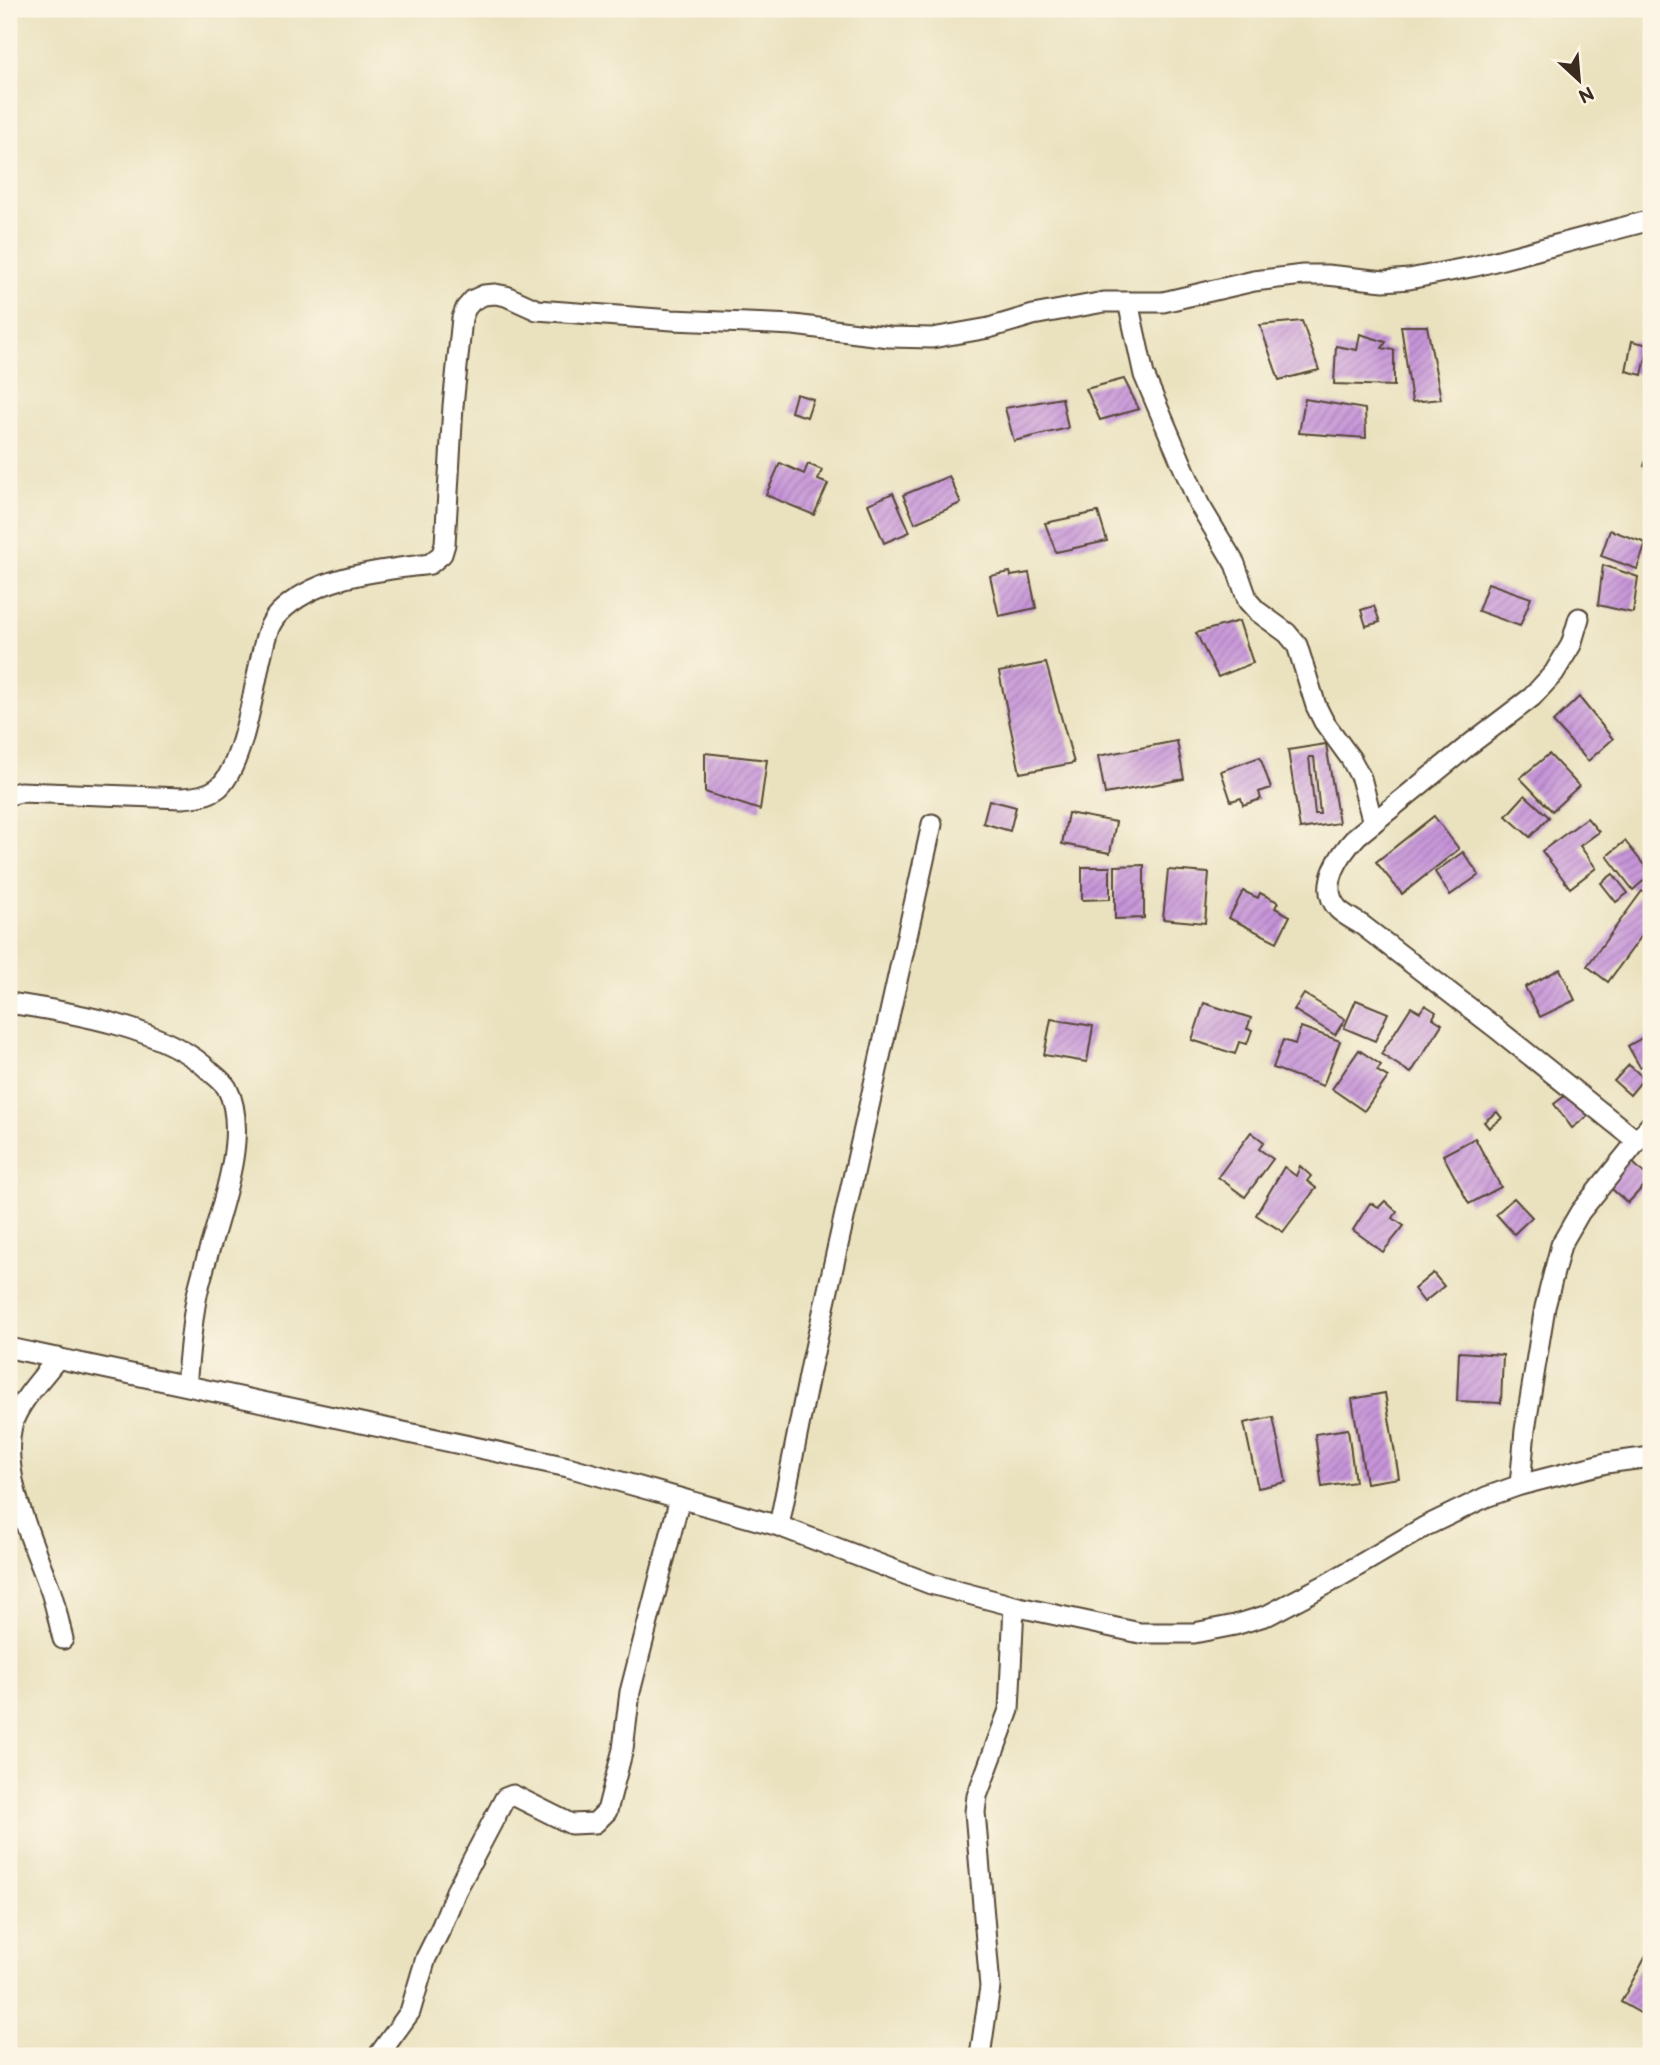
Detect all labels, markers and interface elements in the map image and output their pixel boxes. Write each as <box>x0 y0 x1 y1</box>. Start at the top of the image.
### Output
north arrow <box>1544 46 1614 116</box>
text: N <box>1574 80 1597 107</box>

